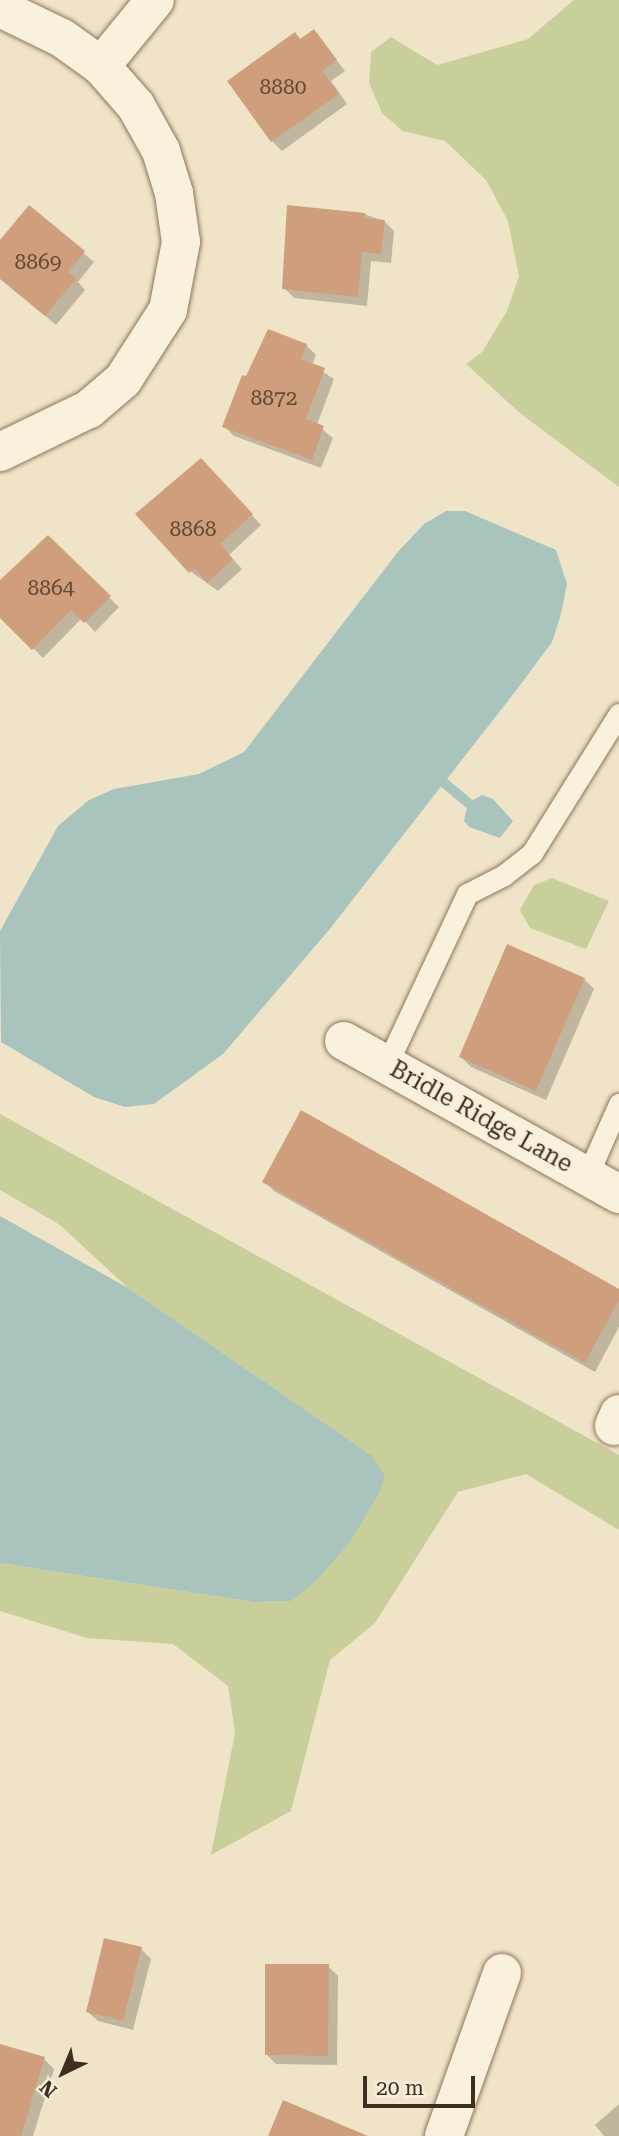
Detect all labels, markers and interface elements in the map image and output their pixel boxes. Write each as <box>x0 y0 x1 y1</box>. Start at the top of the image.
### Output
house number: 8880 <box>259 74 307 100</box>
house number: 8869 <box>14 249 62 275</box>
house number: 8872 <box>250 385 298 411</box>
house number: 8868 <box>169 516 217 542</box>
house number: 8864 <box>27 575 75 601</box>
street label: Bridle Ridge Lane <box>385 1055 577 1179</box>
north arrow <box>28 2038 98 2108</box>
scale bar <box>367 2062 479 2106</box>
text: N <box>35 2075 62 2102</box>
text: 20 m <box>376 2076 424 2100</box>

